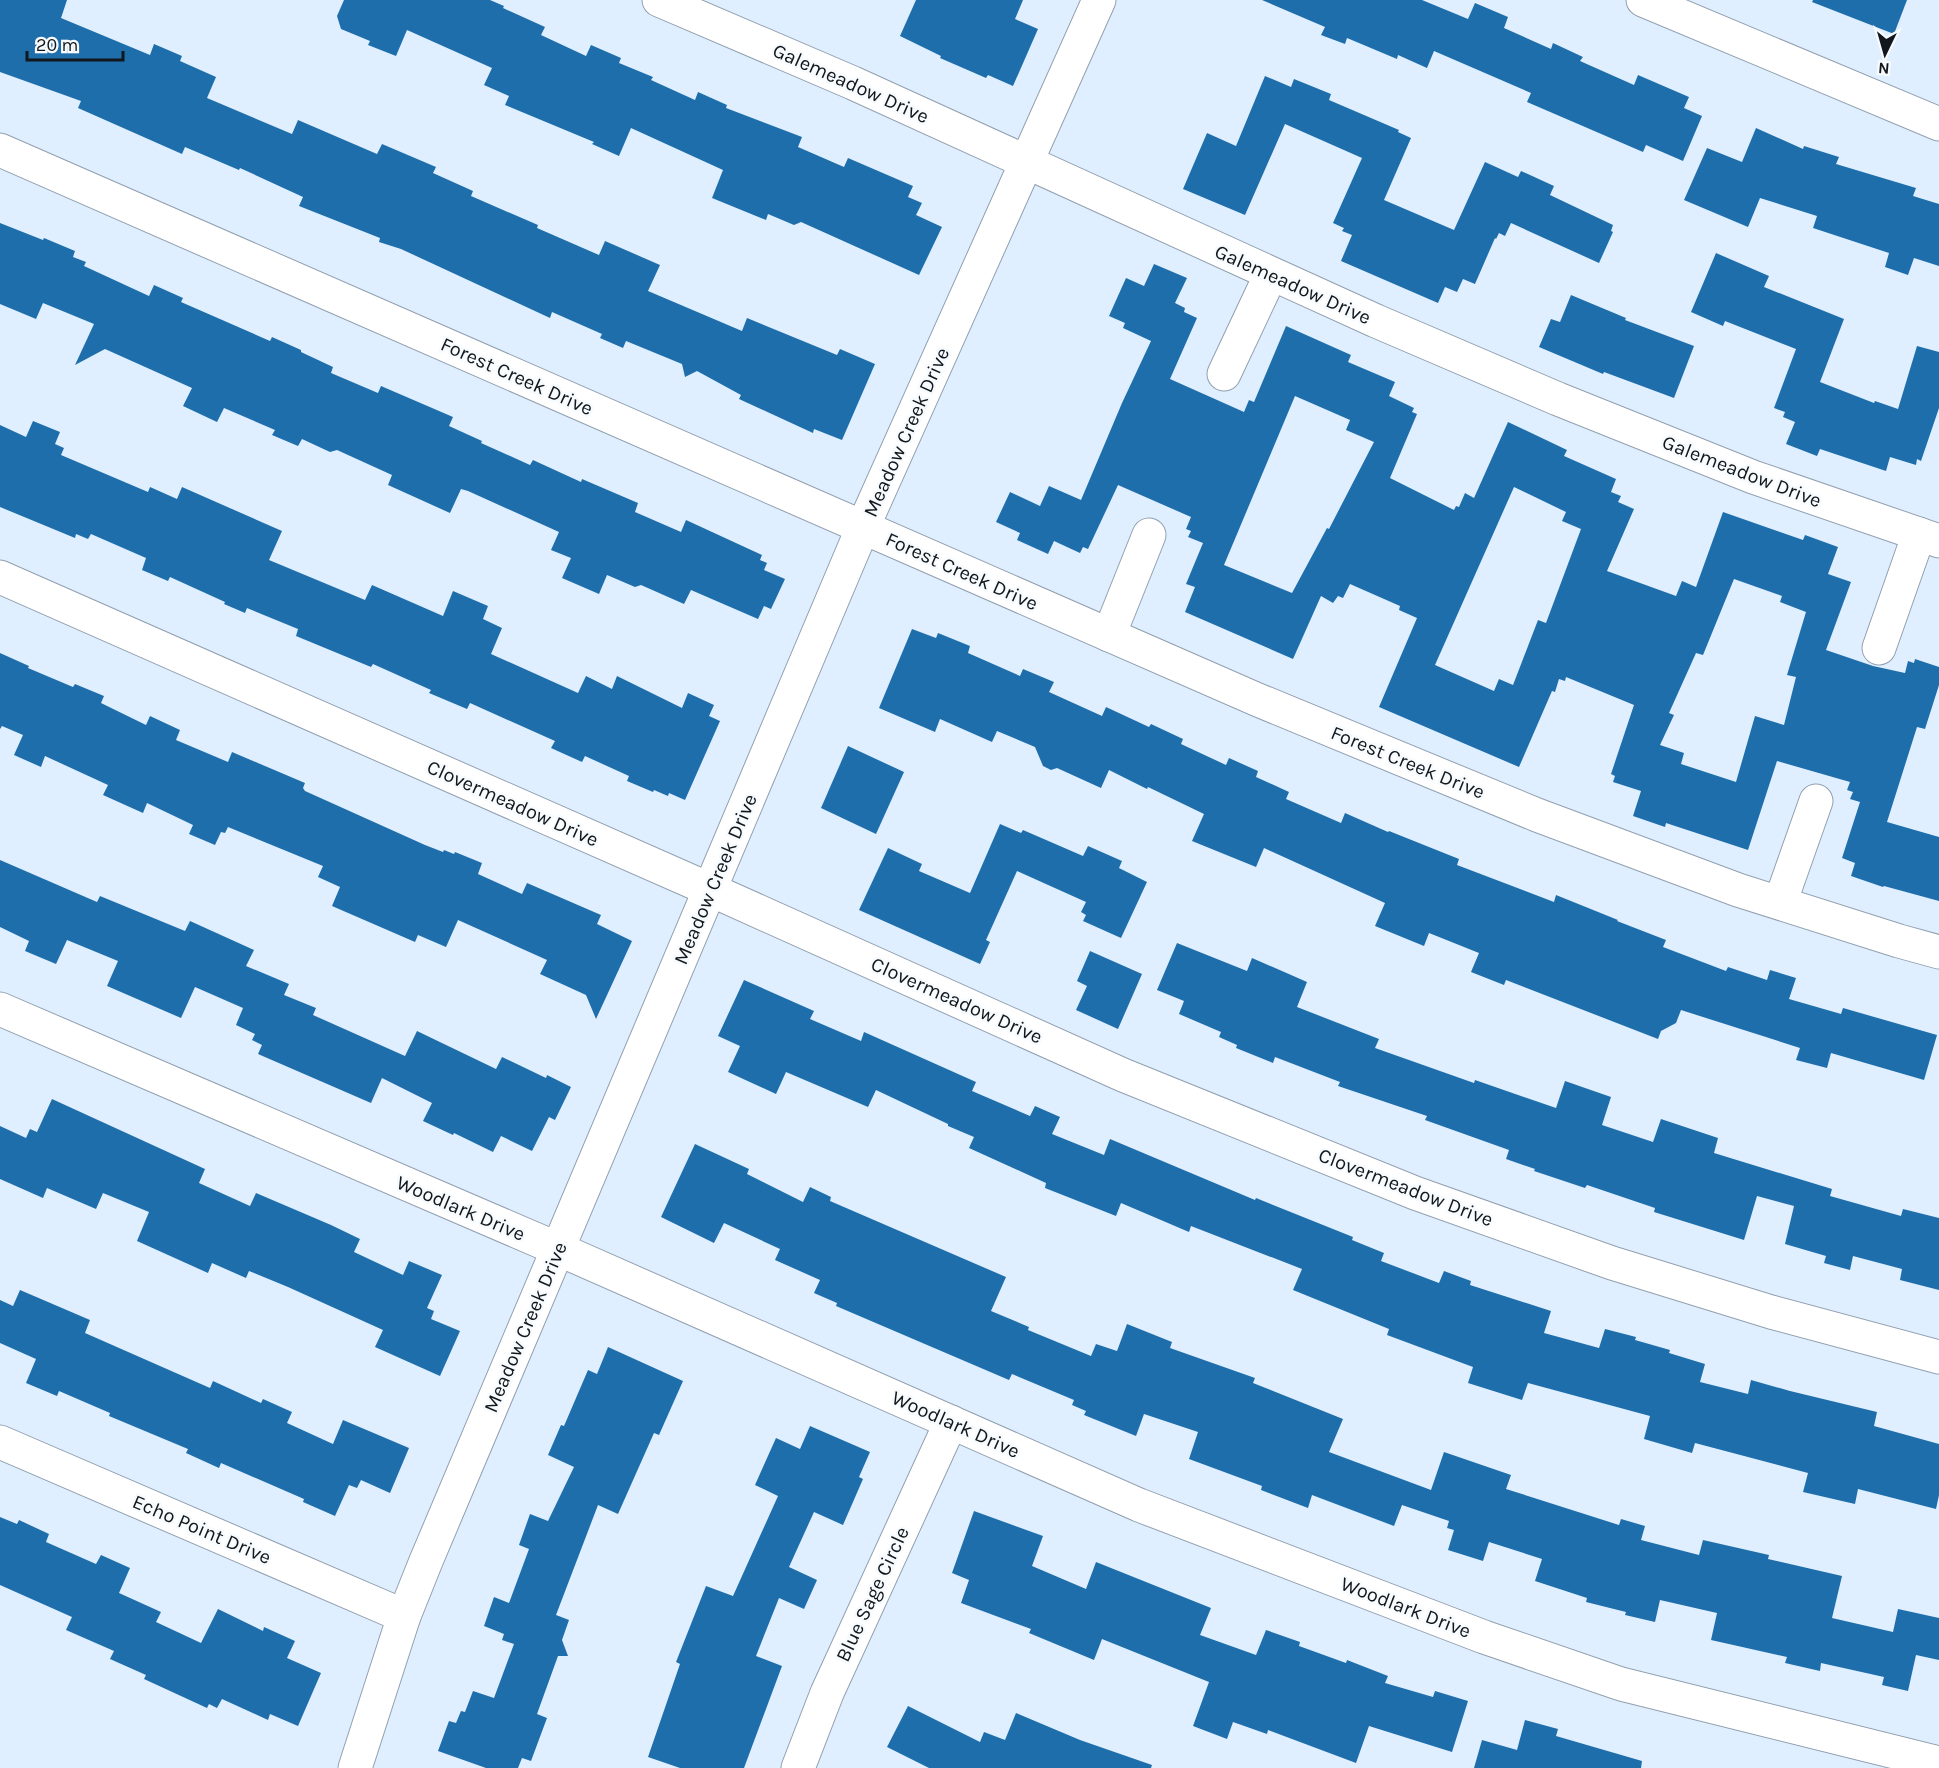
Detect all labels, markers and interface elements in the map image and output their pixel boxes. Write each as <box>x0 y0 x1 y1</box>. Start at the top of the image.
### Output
scale bar <box>27 24 123 62</box>
north arrow <box>1855 24 1915 84</box>
text: 20 m <box>36 34 78 56</box>
street label: Galemeadow Drive <box>769 39 932 128</box>
text: N <box>1877 58 1890 78</box>
street label: Galemeadow Drive <box>1211 240 1374 329</box>
street label: Forest Creek Drive <box>437 333 596 420</box>
street label: Meadow Creek Drive <box>859 344 954 520</box>
street label: Galemeadow Drive <box>1659 431 1825 512</box>
street label: Forest Creek Drive <box>882 528 1041 615</box>
street label: Forest Creek Drive <box>1328 721 1488 804</box>
street label: Clovermeadow Drive <box>424 755 602 852</box>
street label: Meadow Creek Drive <box>669 790 762 968</box>
street label: Clovermeadow Drive <box>868 952 1046 1049</box>
street label: Clovermeadow Drive <box>1315 1144 1496 1231</box>
street label: Woodlark Drive <box>393 1171 529 1246</box>
street label: Meadow Creek Drive <box>479 1238 572 1416</box>
street label: Woodlark Drive <box>888 1386 1023 1463</box>
street label: Echo Point Drive <box>129 1490 275 1569</box>
street label: Blue Sage Circle <box>831 1523 914 1665</box>
street label: Woodlark Drive <box>1338 1572 1474 1643</box>

